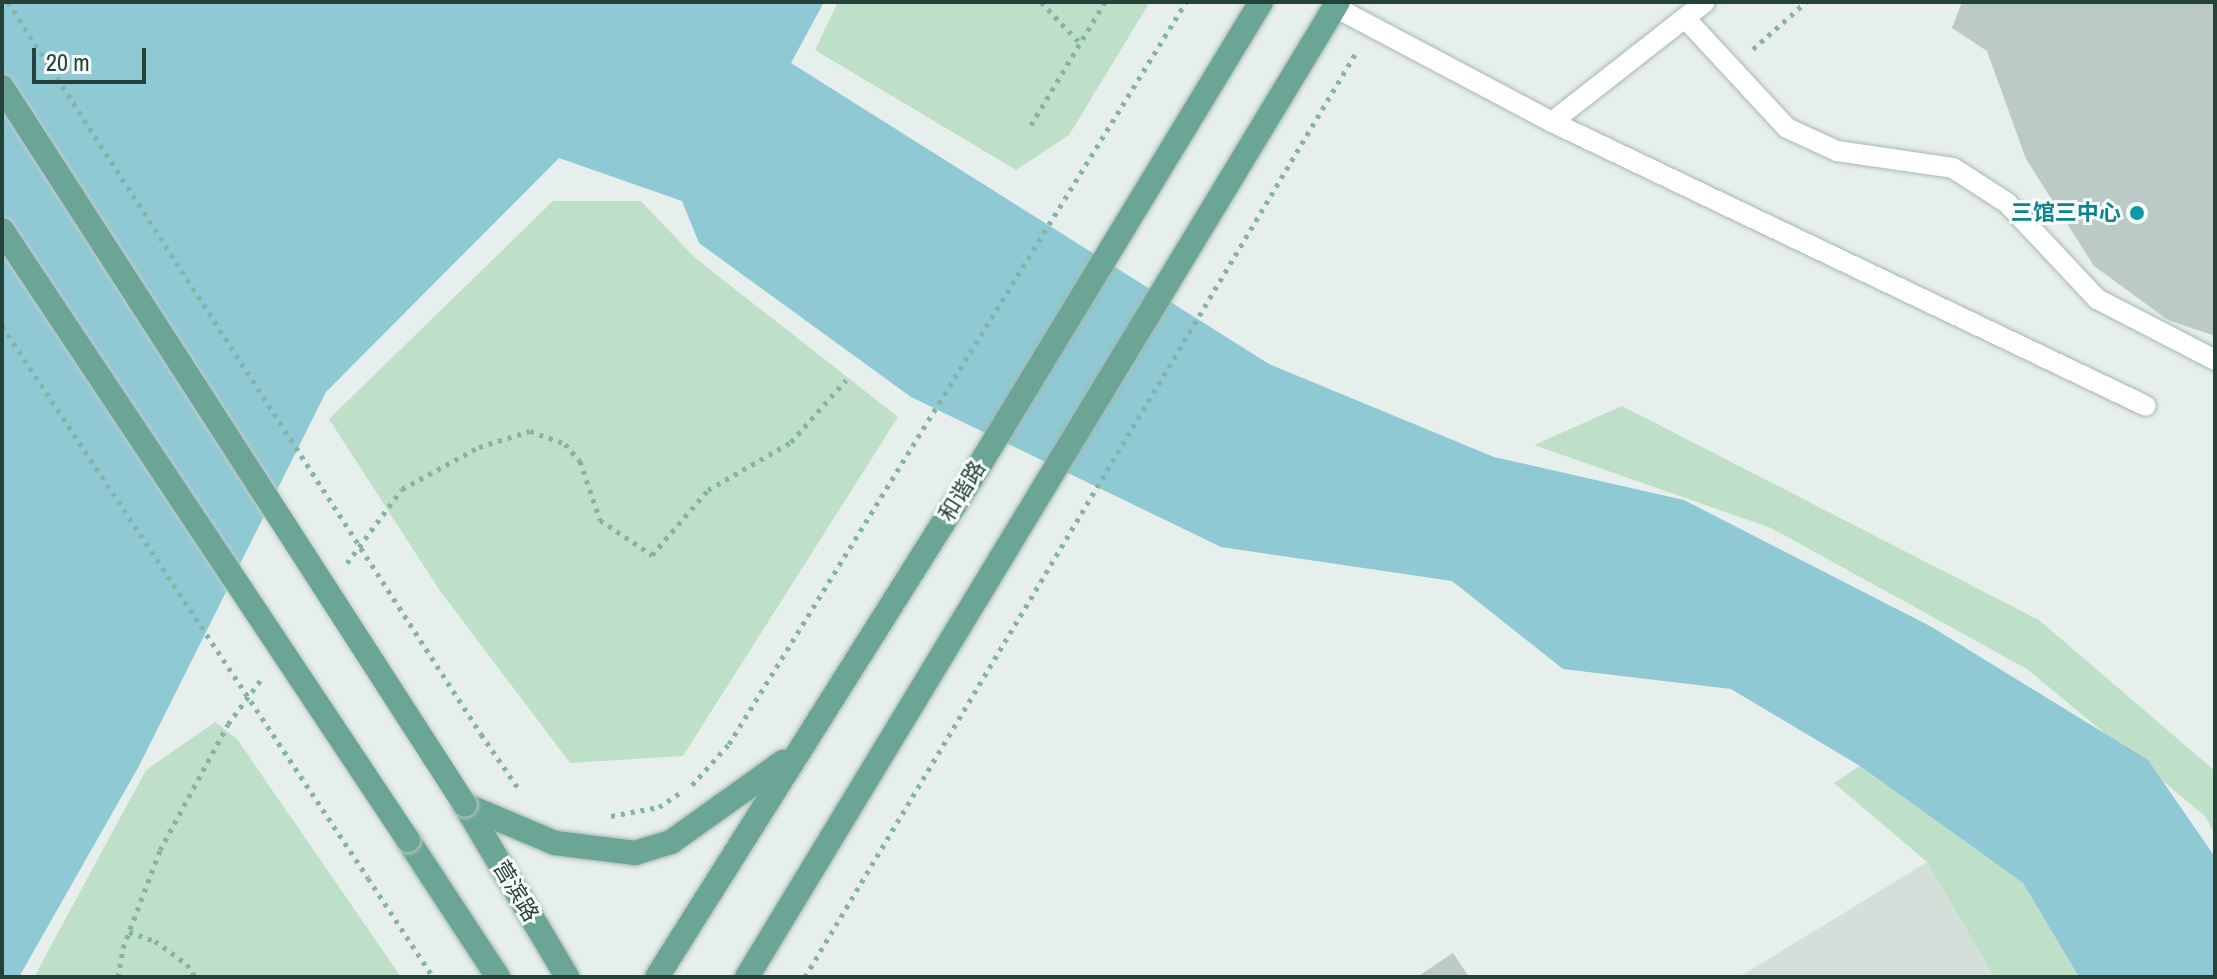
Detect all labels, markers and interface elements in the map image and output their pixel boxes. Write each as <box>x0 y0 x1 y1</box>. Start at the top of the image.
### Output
scale bar <box>36 32 150 82</box>
text: 20 m <box>46 46 90 78</box>
place label: 三馆三中心 <box>2011 200 2121 226</box>
marker: 三馆三中心 <box>2128 204 2146 222</box>
street label: 和谐路 <box>933 456 991 526</box>
street label: 营滨路 <box>488 856 544 926</box>

